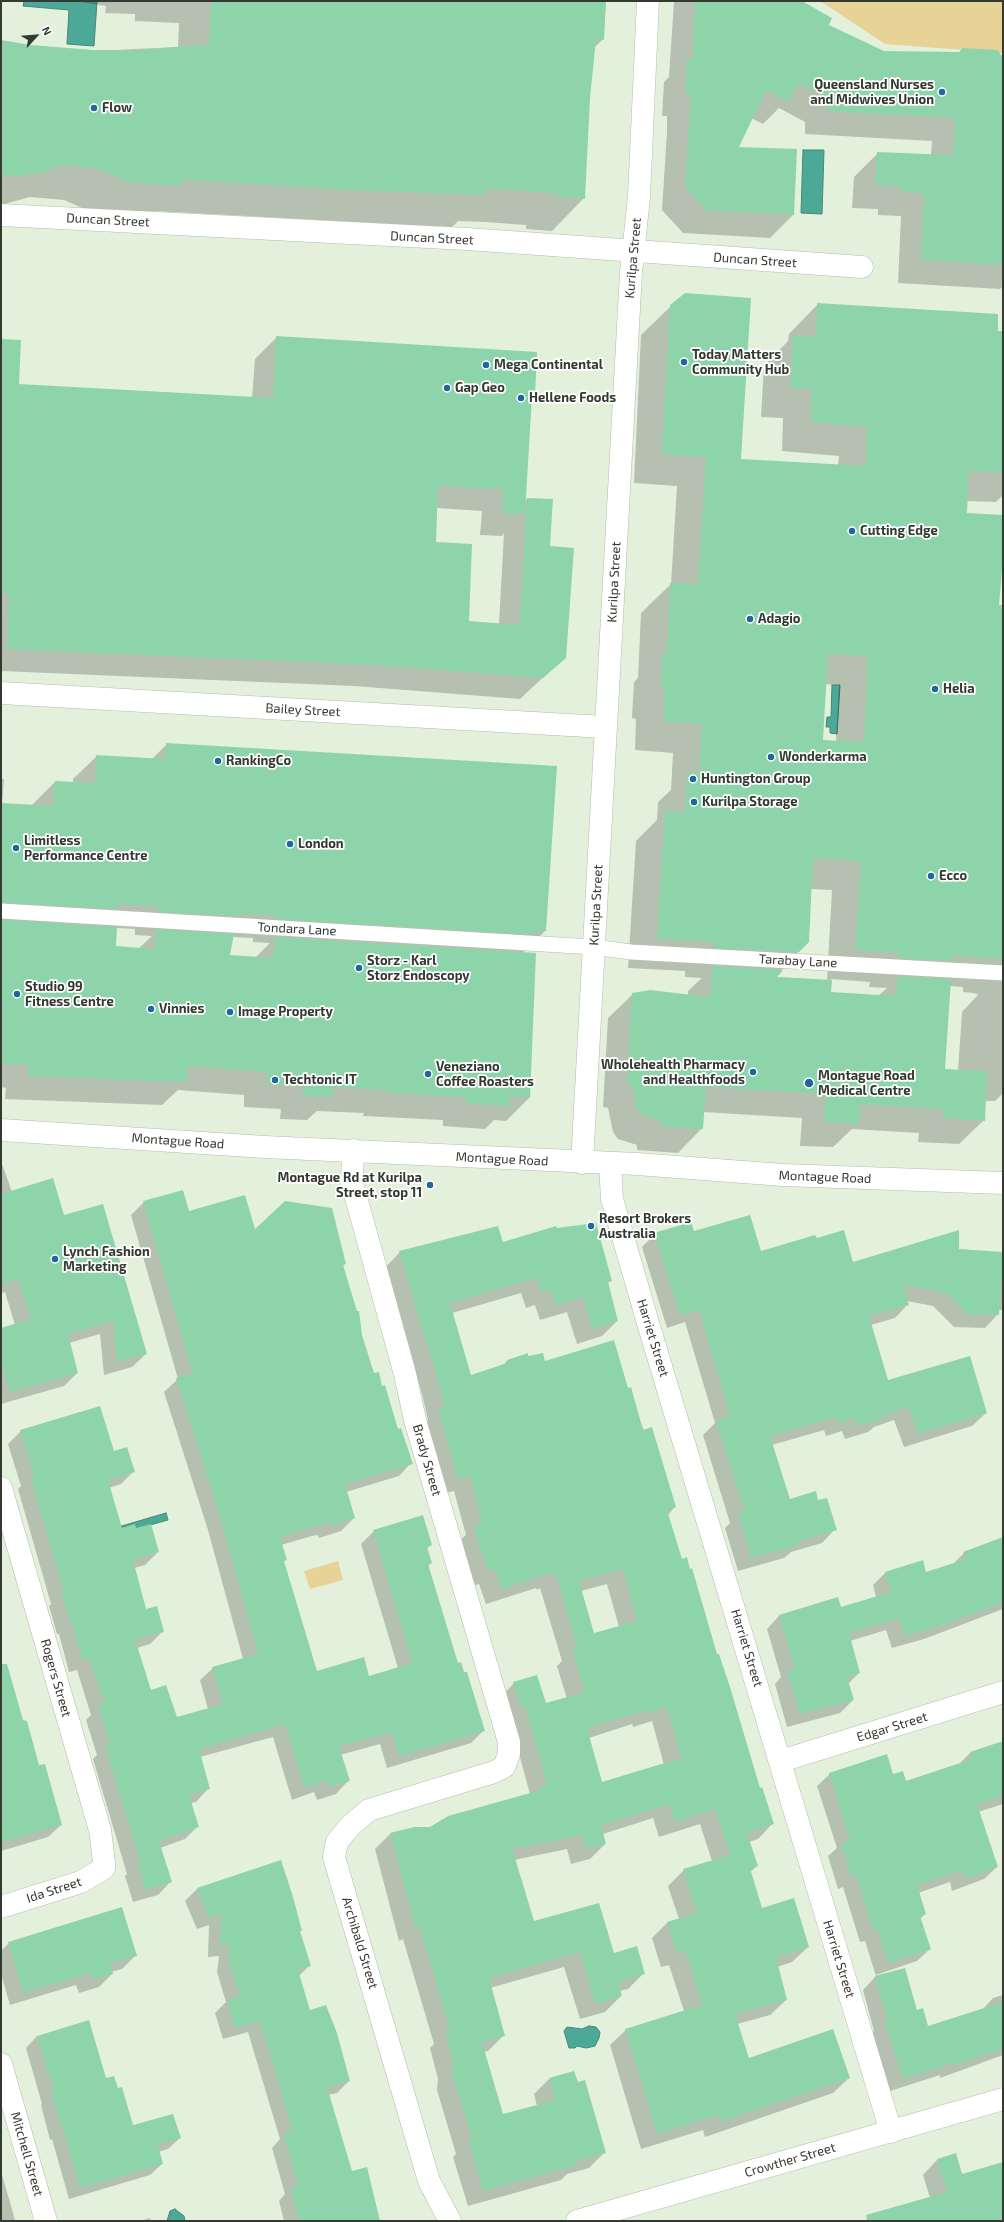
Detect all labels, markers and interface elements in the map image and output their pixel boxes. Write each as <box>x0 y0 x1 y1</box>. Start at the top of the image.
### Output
north arrow <box>16 16 56 56</box>
text: N <box>40 24 55 37</box>
place label: Queensland Nurses and Midwives Union <box>810 77 934 108</box>
marker: Queensland Nurses and Midwives Union <box>937 87 947 97</box>
place label: Flow <box>102 100 132 116</box>
marker: Flow <box>89 103 99 113</box>
street label: Duncan Street <box>66 210 150 230</box>
street label: Kurilpa Street <box>622 217 644 299</box>
street label: Duncan Street <box>390 228 474 248</box>
street label: Duncan Street <box>713 249 797 271</box>
place label: Today Matters Community Hub <box>692 347 789 378</box>
place label: Mega Continental <box>494 357 603 373</box>
marker: Today Matters Community Hub <box>679 357 689 367</box>
marker: Mega Continental <box>481 360 491 370</box>
place label: Gap Geo <box>455 380 505 396</box>
marker: Gap Geo <box>442 383 452 393</box>
place label: Hellene Foods <box>529 390 616 406</box>
marker: Hellene Foods <box>516 393 526 403</box>
place label: Cutting Edge <box>860 523 938 539</box>
marker: Cutting Edge <box>847 526 857 536</box>
street label: Kurilpa Street <box>604 541 624 623</box>
place label: Adagio <box>758 611 800 627</box>
marker: Adagio <box>745 614 755 624</box>
place label: Helia <box>943 681 975 697</box>
marker: Helia <box>930 684 940 694</box>
street label: Bailey Street <box>265 700 341 720</box>
place label: Wonderkarma <box>779 749 867 765</box>
marker: Wonderkarma <box>766 752 776 762</box>
place label: RankingCo <box>226 753 291 769</box>
marker: RankingCo <box>213 756 223 766</box>
place label: Huntington Group <box>701 771 810 787</box>
marker: Huntington Group <box>688 774 698 784</box>
place label: Kurilpa Storage <box>702 794 798 810</box>
marker: Kurilpa Storage <box>689 797 699 807</box>
place label: Limitless Performance Centre <box>24 833 148 864</box>
place label: London <box>298 836 344 852</box>
marker: London <box>285 839 295 849</box>
marker: Limitless Performance Centre <box>11 843 21 853</box>
street label: Kurilpa Street <box>586 864 606 946</box>
place label: Ecco <box>939 868 967 884</box>
marker: Ecco <box>926 871 936 881</box>
street label: Tondara Lane <box>257 919 337 939</box>
street label: Tarabay Lane <box>758 951 838 971</box>
place label: Storz - Karl Storz Endoscopy <box>367 953 470 984</box>
marker: Storz - Karl Storz Endoscopy <box>354 963 364 973</box>
place label: Studio 99 Fitness Centre <box>25 979 114 1010</box>
marker: Studio 99 Fitness Centre <box>12 989 22 999</box>
place label: Vinnies <box>159 1001 204 1017</box>
marker: Vinnies <box>146 1004 156 1014</box>
place label: Image Property <box>238 1004 333 1020</box>
marker: Image Property <box>225 1007 235 1017</box>
place label: Wholehealth Pharmacy and Healthfoods <box>601 1057 745 1088</box>
place label: Veneziano Coffee Roasters <box>436 1059 534 1090</box>
marker: Wholehealth Pharmacy and Healthfoods <box>748 1067 758 1077</box>
place label: Montague Road Medical Centre <box>818 1068 915 1099</box>
marker: Veneziano Coffee Roasters <box>423 1069 433 1079</box>
place label: Techtonic IT <box>283 1072 357 1088</box>
marker: Techtonic IT <box>270 1075 280 1085</box>
marker: Montague Road Medical Centre <box>803 1077 815 1089</box>
street label: Montague Road <box>131 1130 225 1152</box>
street label: Montague Road <box>455 1149 549 1169</box>
street label: Montague Road <box>778 1168 872 1186</box>
place label: Montague Rd at Kurilpa Street, stop 11 <box>277 1170 422 1201</box>
marker: Montague Rd at Kurilpa Street, stop 11 <box>425 1180 435 1190</box>
place label: Resort Brokers Australia <box>599 1211 691 1242</box>
marker: Resort Brokers Australia <box>586 1221 596 1231</box>
place label: Lynch Fashion Marketing <box>63 1244 150 1275</box>
marker: Lynch Fashion Marketing <box>50 1254 60 1264</box>
street label: Harriet Street <box>634 1297 672 1379</box>
street label: Brady Street <box>409 1422 445 1498</box>
street label: Harriet Street <box>728 1607 766 1689</box>
street label: Rogers Street <box>37 1637 75 1719</box>
street label: Edgar Street <box>855 1709 929 1745</box>
street label: Ida Street <box>24 1874 84 1906</box>
street label: Archibald Street <box>339 1895 381 1991</box>
street label: Harriet Street <box>820 1918 858 2000</box>
street label: Mitchell Street <box>7 2110 47 2198</box>
street label: Crowther Street <box>743 2140 837 2180</box>

